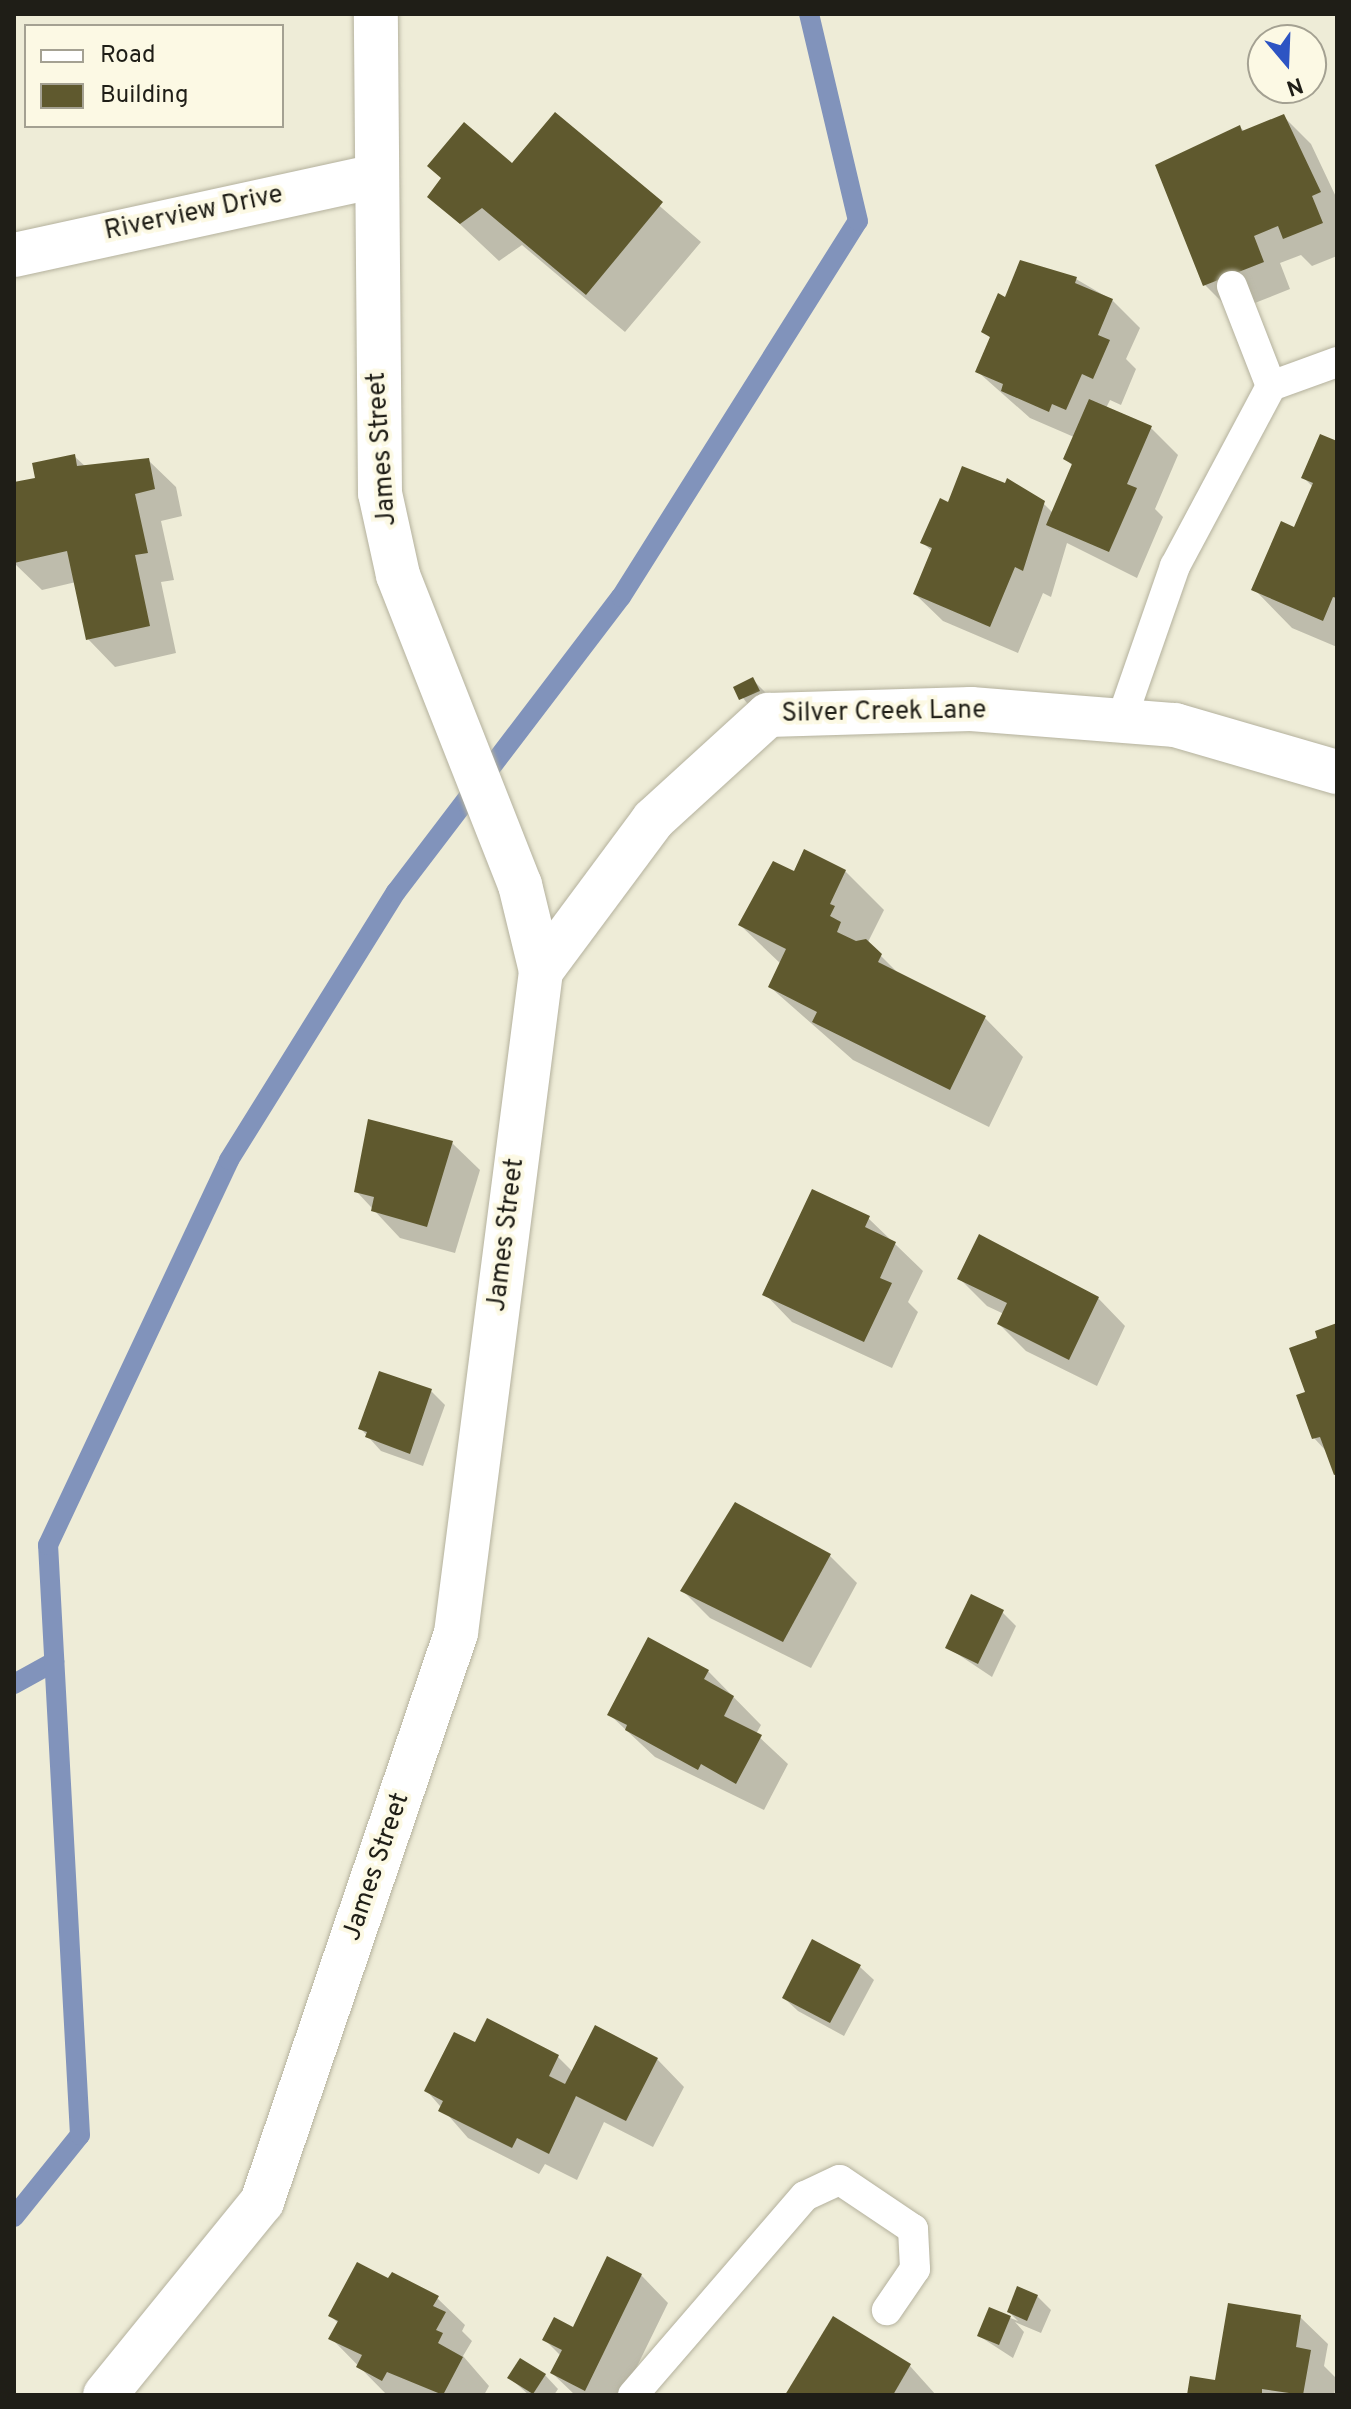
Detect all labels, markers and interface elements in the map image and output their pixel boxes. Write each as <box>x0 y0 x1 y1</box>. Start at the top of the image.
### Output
legend <box>24 24 284 128</box>
north arrow <box>1247 24 1327 104</box>
text: Road <box>100 41 156 71</box>
text: N <box>1282 70 1306 101</box>
text: Building <box>100 81 189 111</box>
street label: Riverview Drive <box>102 180 286 248</box>
street label: James Street <box>362 371 404 527</box>
street label: Silver Creek Lane <box>781 696 987 730</box>
street label: James Street <box>482 1157 532 1313</box>
street label: James Street <box>337 1789 417 1945</box>

